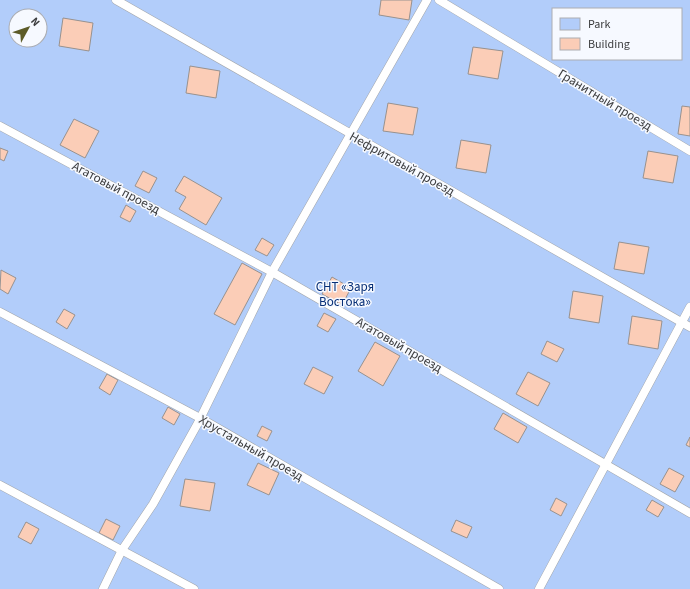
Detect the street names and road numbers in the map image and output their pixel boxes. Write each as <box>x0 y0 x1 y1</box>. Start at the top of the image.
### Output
street label: Гранитный проезд <box>555 65 655 135</box>
street label: Нефритовый проезд <box>346 128 458 200</box>
street label: Агатовый проезд <box>69 157 163 219</box>
street label: Агатовый проезд <box>352 313 446 377</box>
street label: Хрустальный проезд <box>195 411 307 485</box>

